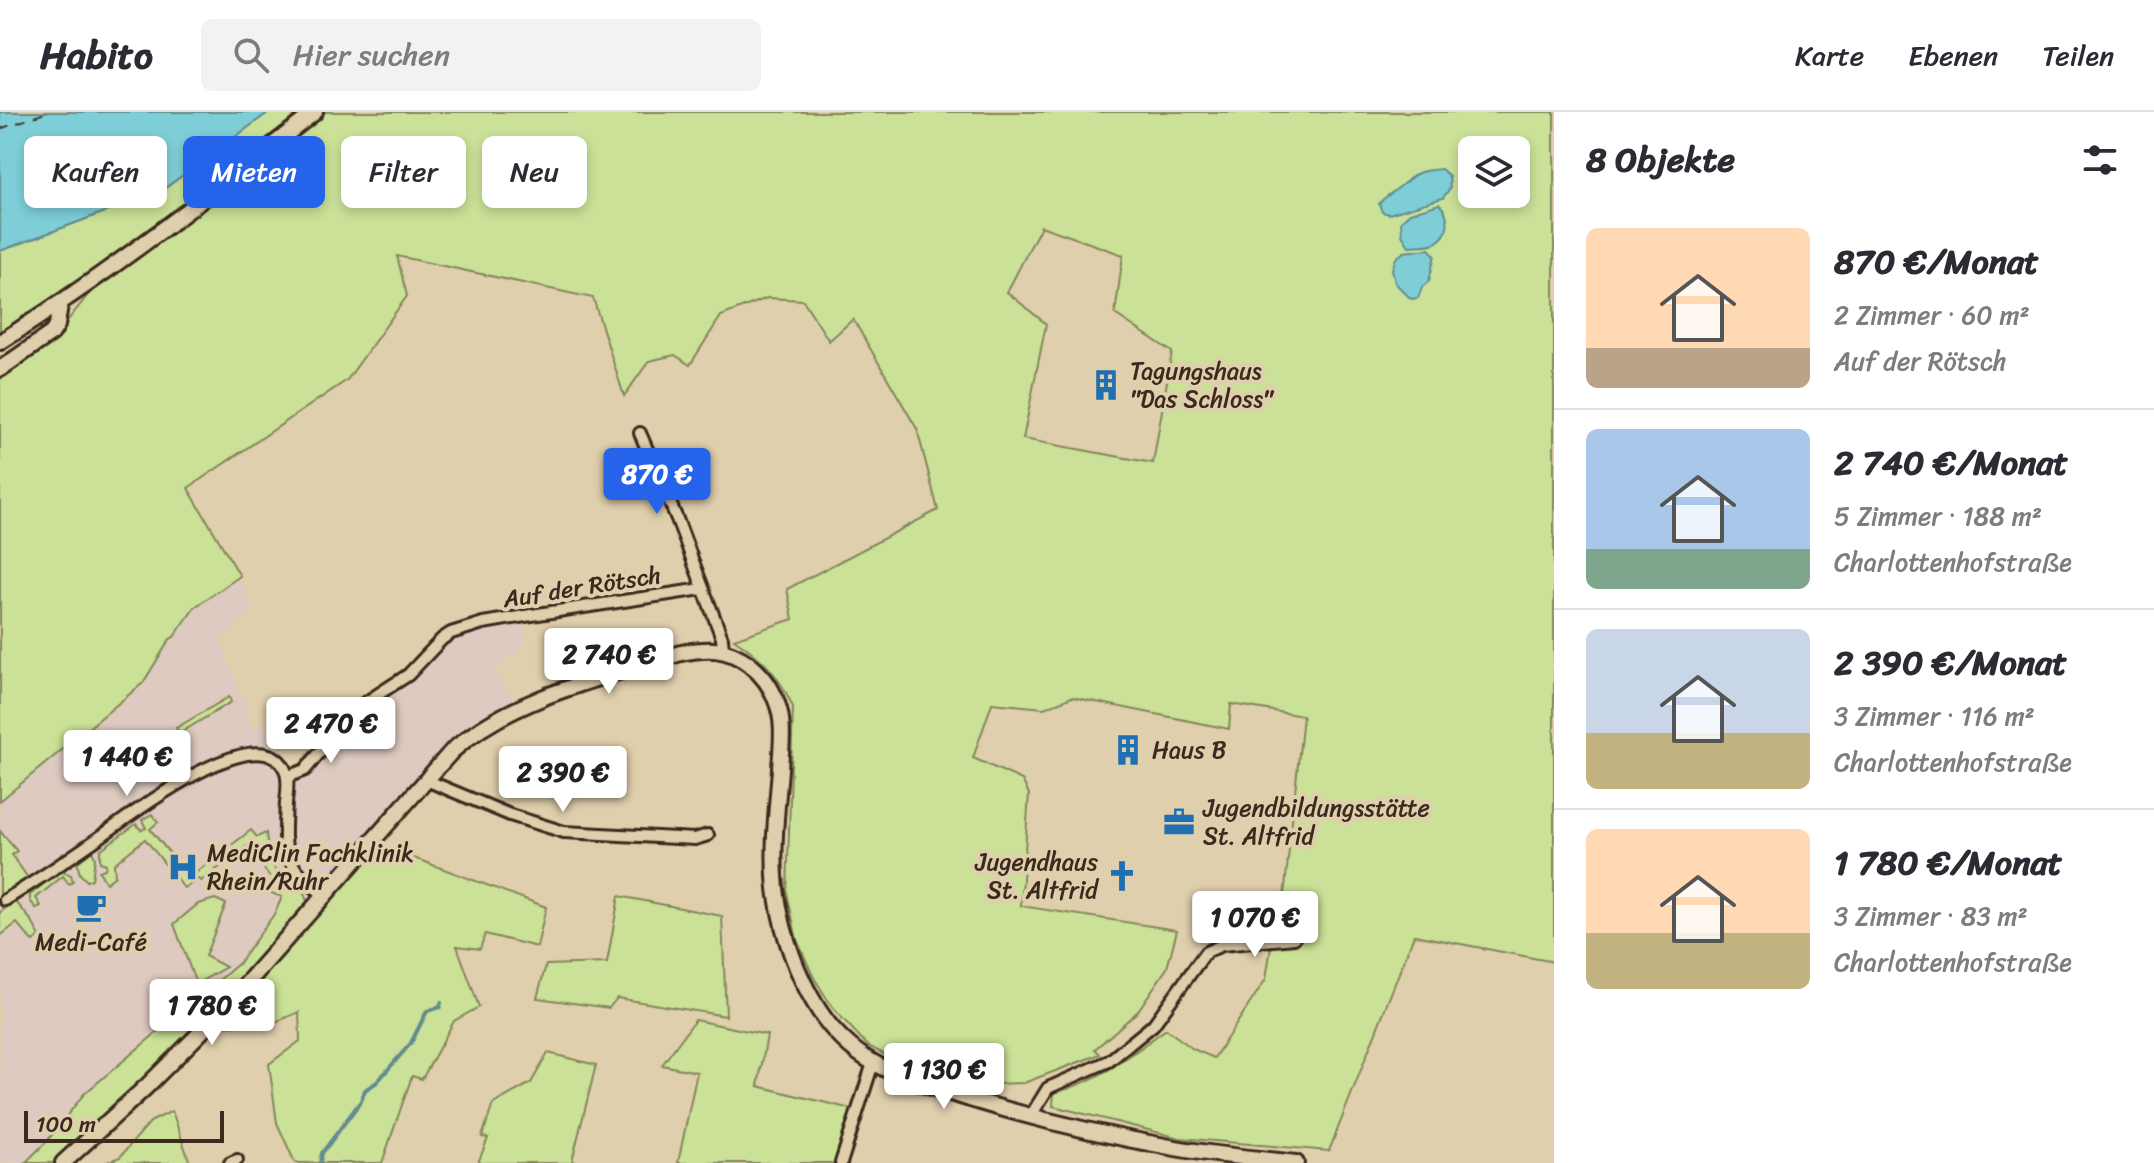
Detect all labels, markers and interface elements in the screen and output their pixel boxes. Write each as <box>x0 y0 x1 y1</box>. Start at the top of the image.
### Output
search box <box>201 19 761 91</box>
text: Habito <box>40 22 153 89</box>
text: Hier suchen <box>293 28 450 82</box>
text: Karte <box>1795 31 1864 80</box>
text: Ebenen <box>1908 31 1998 80</box>
text: Teilen <box>2042 31 2114 80</box>
icon: search <box>229 33 273 77</box>
text: 8 Objekte <box>1586 130 1735 190</box>
chip: Kaufen <box>24 136 167 208</box>
chip: Mieten <box>183 136 325 208</box>
chip: Filter <box>341 136 466 208</box>
chip: Neu <box>482 136 587 208</box>
map controls <box>1458 136 1530 208</box>
button: layers <box>1458 136 1530 208</box>
icon: filters <box>2078 138 2122 182</box>
text: 870 €/Monat <box>1834 232 2039 292</box>
icon: home <box>1650 260 1746 356</box>
text: 2 Zimmer · 60 m² <box>1834 292 2030 338</box>
text: Auf der Rötsch <box>1834 338 2007 384</box>
place label: Tagungshaus "Das Schloss" <box>1130 350 1275 420</box>
building icon: Tagungshaus "Das Schloss" <box>1089 368 1123 402</box>
text: 2 740 €/Monat <box>1834 433 2068 493</box>
pin: 870 € <box>601 448 713 516</box>
text: 870 € <box>622 451 692 497</box>
icon: home <box>1650 461 1746 557</box>
text: 5 Zimmer · 188 m² <box>1834 493 2042 539</box>
text: Charlottenhofstraße <box>1834 539 2072 585</box>
street label: Auf der Rötsch <box>499 554 664 620</box>
pin: 2 740 € <box>535 628 683 696</box>
text: 2 740 € <box>562 631 656 677</box>
text: 2 390 €/Monat <box>1834 633 2067 693</box>
icon: home <box>1650 661 1746 757</box>
text: 3 Zimmer · 116 m² <box>1834 693 2035 739</box>
pin: 2 470 € <box>257 697 405 765</box>
text: 2 470 € <box>284 700 378 746</box>
place label: Haus B <box>1152 729 1227 771</box>
pin: 1 440 € <box>53 730 201 798</box>
text: 1 440 € <box>82 733 172 779</box>
building icon: Haus B <box>1111 733 1145 767</box>
text: Charlottenhofstraße <box>1834 739 2072 785</box>
pin: 2 390 € <box>489 746 637 814</box>
text: 2 390 € <box>517 749 609 795</box>
place label: Jugendbildungsstätte St. Altfrid <box>1202 787 1430 857</box>
office icon: Jugendbildungsstätte St. Altfrid <box>1162 805 1196 839</box>
place label: MediClin Fachklinik Rhein/Ruhr <box>207 832 414 902</box>
text: 1 780 €/Monat <box>1834 833 2062 893</box>
place label: Jugendhaus St. Altfrid <box>974 841 1099 911</box>
hospital icon: MediClin Fachklinik Rhein/Ruhr <box>166 850 200 884</box>
church icon: Jugendhaus St. Altfrid <box>1105 859 1139 893</box>
icon: home <box>1650 861 1746 957</box>
cafe icon: Medi-Café <box>74 890 108 924</box>
pin: 1 070 € <box>1181 891 1329 959</box>
text: 3 Zimmer · 83 m² <box>1834 893 2028 939</box>
text: 1 070 € <box>1210 894 1300 940</box>
place label: Medi-Café <box>35 921 147 963</box>
text: Charlottenhofstraße <box>1834 939 2072 985</box>
pin: 1 780 € <box>138 979 286 1047</box>
text: 1 780 € <box>168 982 256 1028</box>
pin: 1 130 € <box>870 1043 1018 1111</box>
text: 1 130 € <box>902 1046 986 1092</box>
text: 100 m <box>36 1105 96 1144</box>
scale bar <box>24 1107 224 1143</box>

